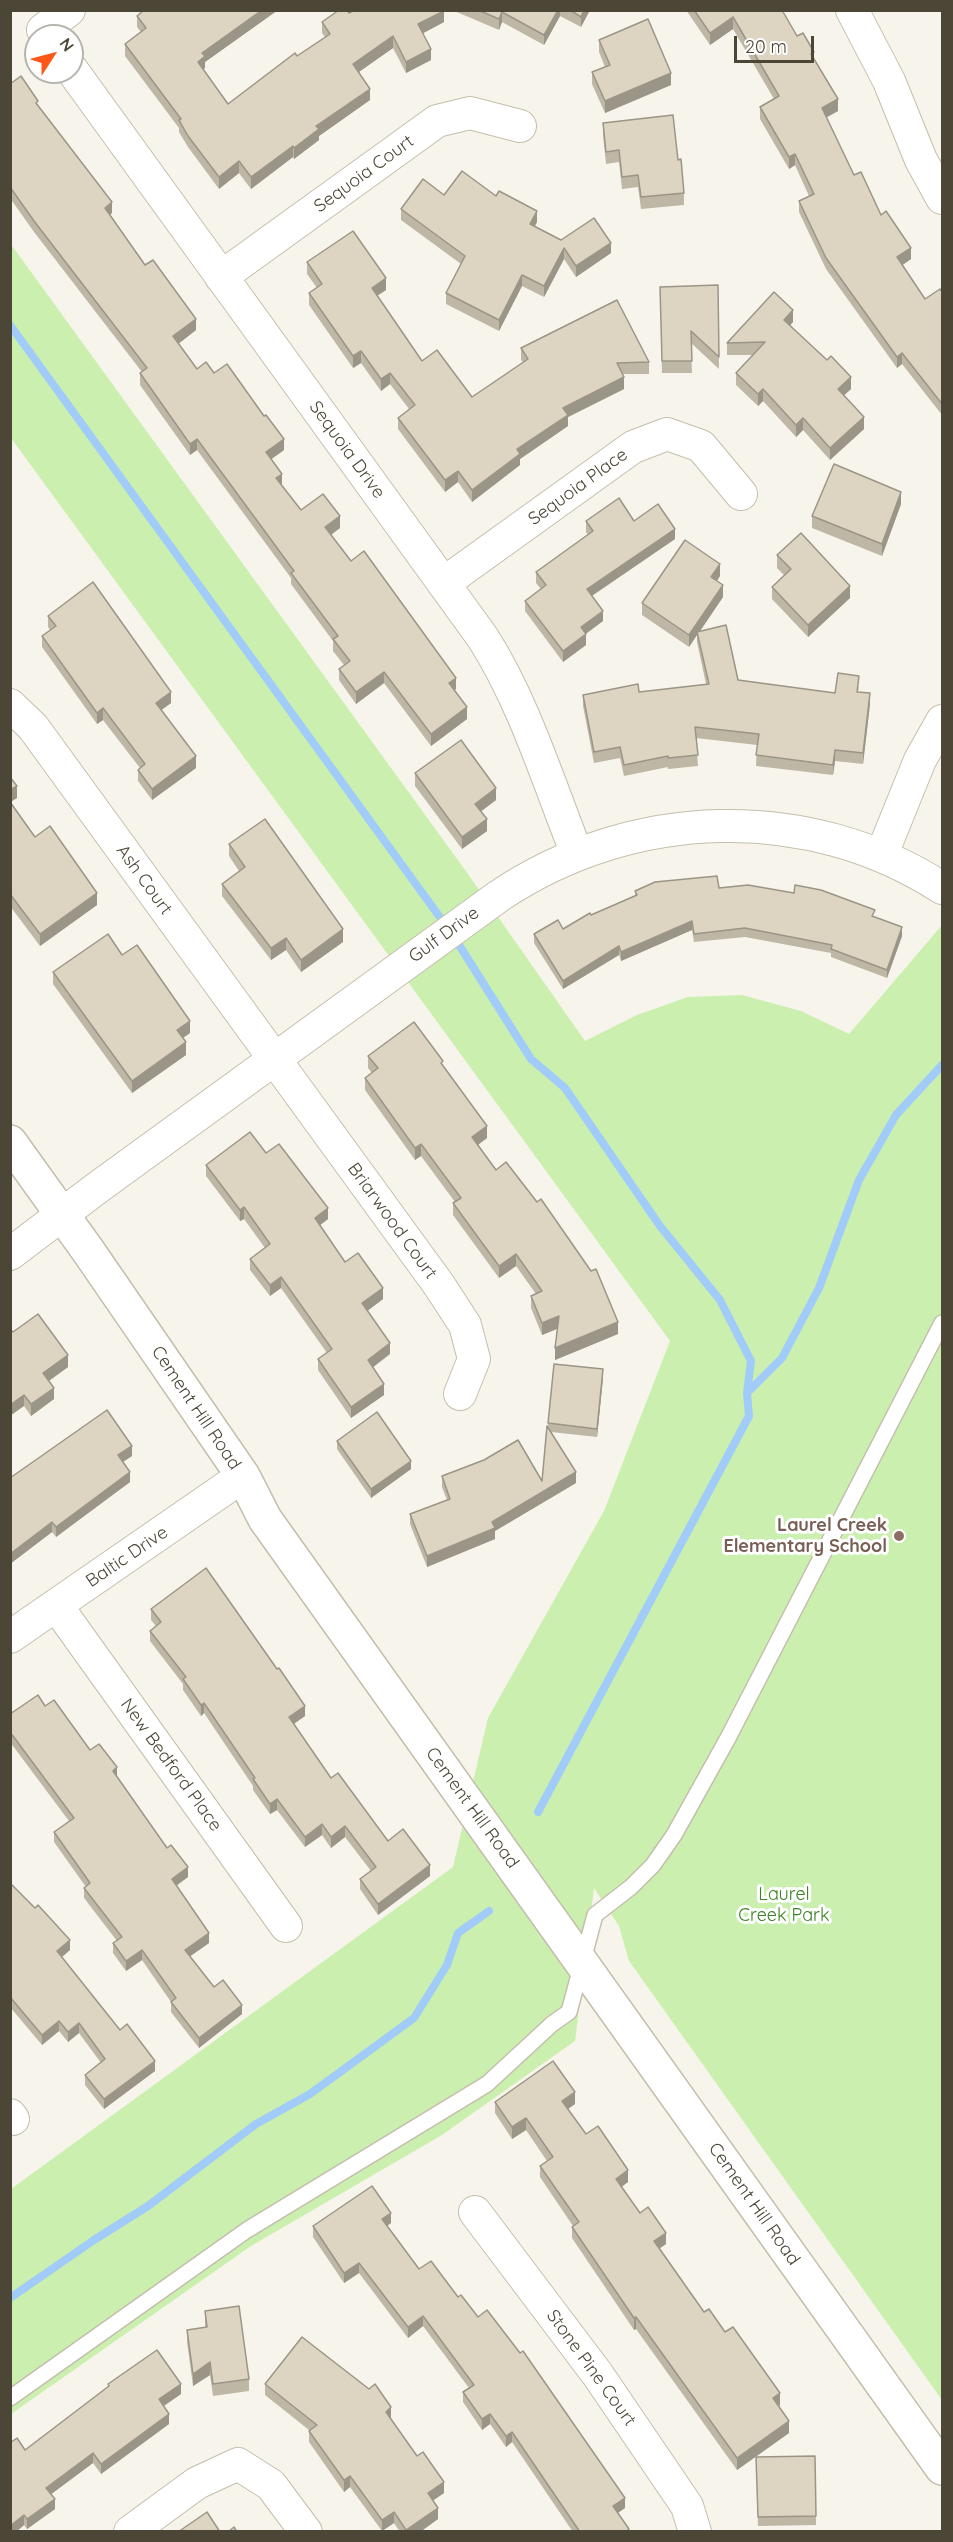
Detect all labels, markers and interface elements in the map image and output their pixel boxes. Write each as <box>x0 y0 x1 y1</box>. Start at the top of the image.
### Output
north arrow <box>24 24 84 84</box>
scale bar <box>737 24 816 62</box>
text: N <box>55 34 78 55</box>
text: 20 m <box>745 35 787 58</box>
street label: Sequoia Court <box>310 131 418 217</box>
street label: Sequoia Drive <box>304 397 390 503</box>
street label: Sequoia Place <box>524 444 632 530</box>
street label: Ash Court <box>111 841 177 919</box>
street label: Gulf Drive <box>405 902 483 968</box>
street label: Briarwood Court <box>343 1159 441 1283</box>
street label: Cement Hill Road <box>147 1342 245 1474</box>
place label: Laurel Creek Elementary School <box>723 1515 887 1558</box>
street label: Baltic Drive <box>82 1522 172 1592</box>
marker: Laurel Creek Elementary School <box>892 1529 906 1543</box>
street label: New Bedford Place <box>116 1694 226 1836</box>
street label: Cement Hill Road <box>421 1743 523 1873</box>
park label: Laurel Creek Park <box>738 1884 830 1926</box>
street label: Cement Hill Road <box>704 2139 804 2269</box>
street label: Stone Pine Court <box>542 2306 640 2430</box>

